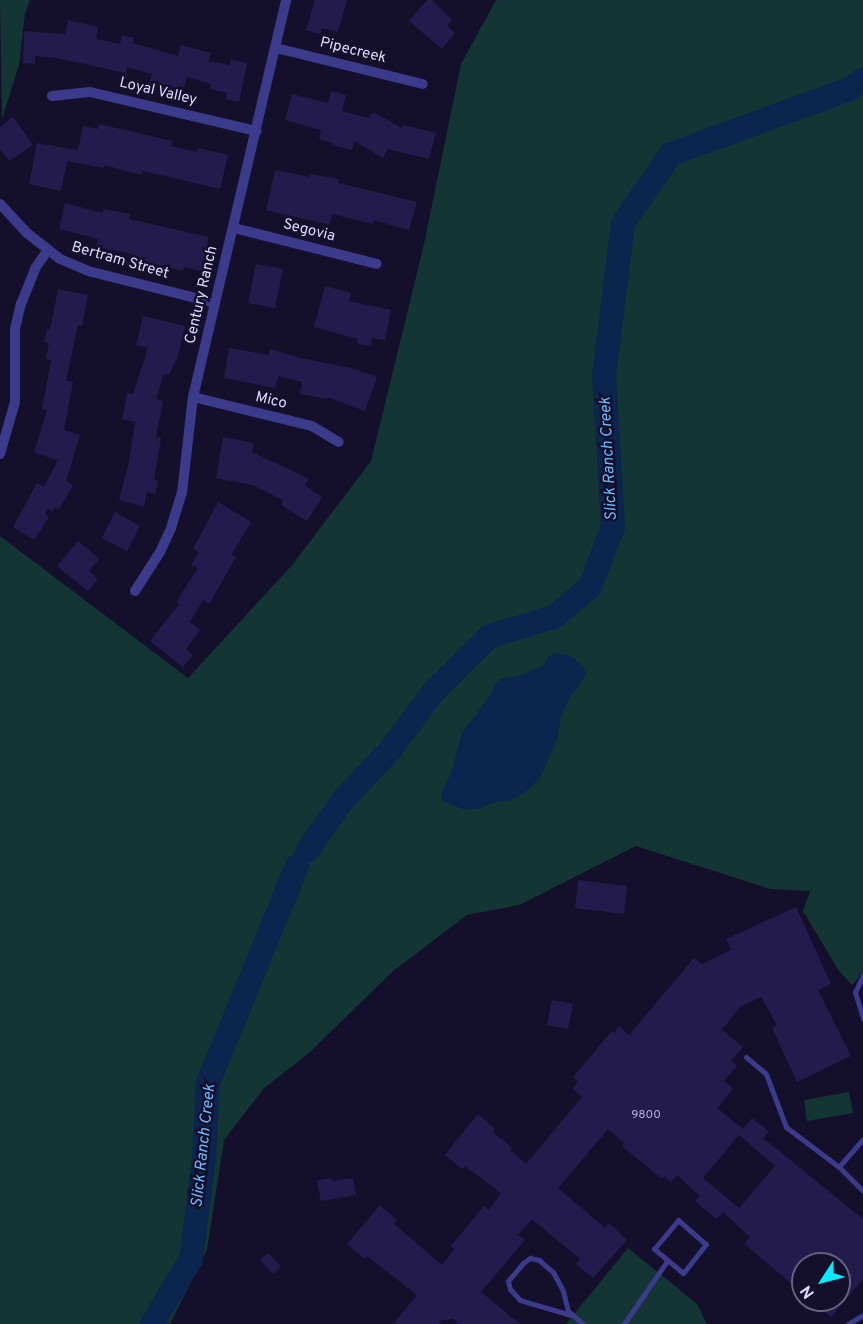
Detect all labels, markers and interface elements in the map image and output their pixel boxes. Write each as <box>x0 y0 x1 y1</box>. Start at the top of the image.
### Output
street label: Pipecreek <box>318 34 388 68</box>
street label: Loyal Valley <box>117 74 199 110</box>
street label: Segovia <box>281 216 337 246</box>
street label: Bertram Street <box>69 239 171 283</box>
street label: Century Ranch <box>182 244 222 346</box>
street label: Mico <box>253 388 289 414</box>
water label: Slick Ranch Creek <box>596 397 622 521</box>
water label: Slick Ranch Creek <box>188 1083 220 1209</box>
house number: 9800 <box>631 1109 661 1123</box>
north arrow <box>791 1252 851 1312</box>
text: N <box>797 1281 820 1302</box>

